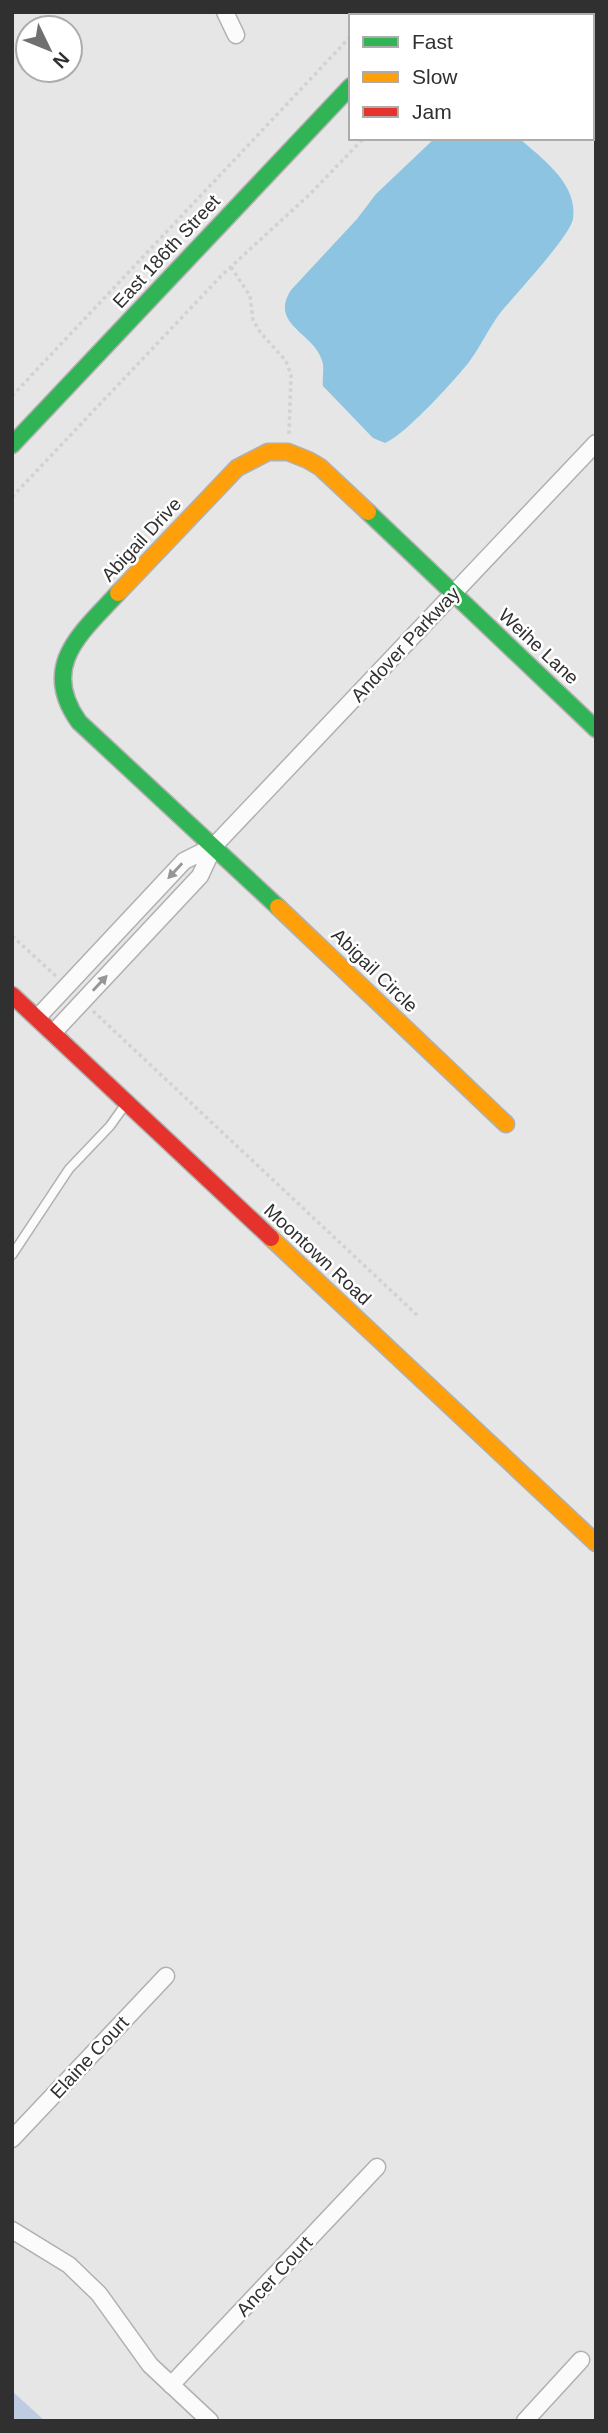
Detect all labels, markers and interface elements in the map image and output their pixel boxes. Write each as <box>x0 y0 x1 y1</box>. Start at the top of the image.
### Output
north arrow <box>14 14 84 84</box>
legend <box>349 14 594 140</box>
text: Fast <box>412 30 453 53</box>
text: N <box>49 48 73 72</box>
text: Slow <box>412 65 458 88</box>
text: Jam <box>412 100 452 123</box>
street label: East 186th Street <box>109 190 225 312</box>
street label: Abigail Drive <box>97 493 185 586</box>
street label: Andover Parkway <box>347 582 464 706</box>
street label: Weihe Lane <box>495 604 583 689</box>
one-way arrow <box>168 862 184 879</box>
street label: Abigail Circle <box>327 924 422 1016</box>
one-way arrow <box>92 975 108 992</box>
street label: Moontown Road <box>260 1200 375 1309</box>
street label: Elaine Court <box>46 2011 133 2103</box>
street label: Ancer Court <box>232 2232 317 2321</box>

